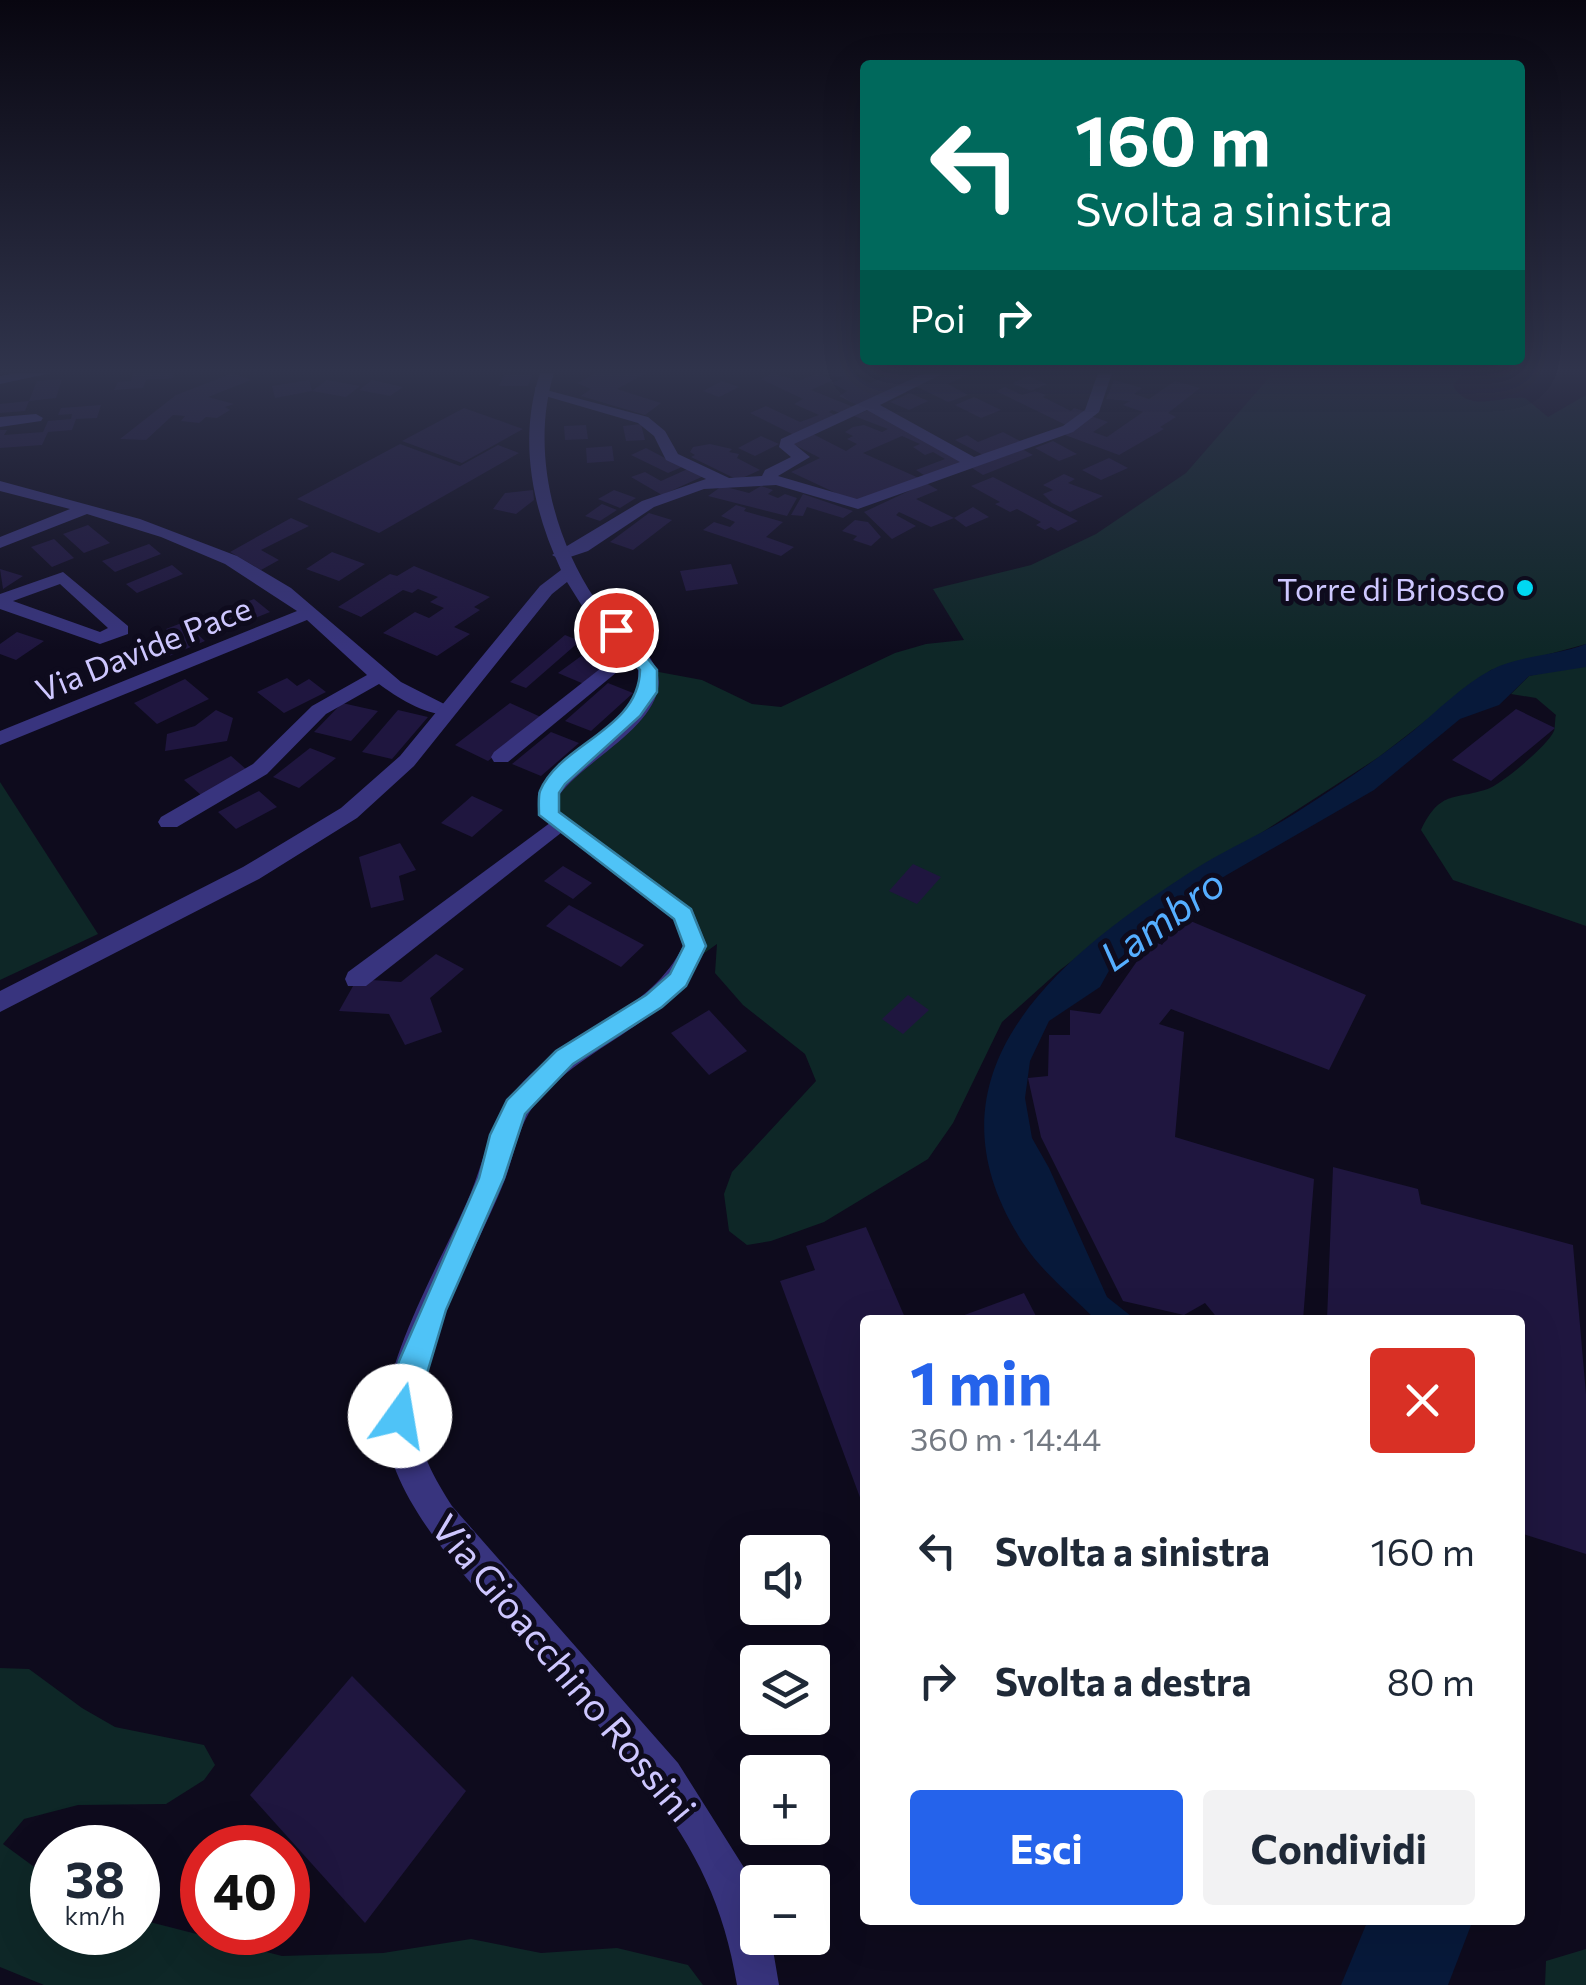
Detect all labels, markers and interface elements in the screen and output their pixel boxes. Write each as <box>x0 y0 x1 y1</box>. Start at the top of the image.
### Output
text: 160 m <box>1075 95 1271 180</box>
icon: left <box>910 100 1040 230</box>
text: Svolta a sinistra <box>1075 180 1393 235</box>
icon: right <box>986 290 1041 345</box>
text: Poi <box>910 294 966 341</box>
place label: Torre di Briosco <box>1277 568 1505 608</box>
marker: Torre di Briosco <box>1514 577 1536 599</box>
street label: Via Davide Pace <box>30 587 256 709</box>
pin <box>574 588 659 673</box>
icon: arrive <box>589 603 644 658</box>
water label: Lambro <box>1089 857 1233 979</box>
text: 1 min <box>910 1344 1052 1417</box>
button: close <box>1370 1348 1475 1453</box>
position arrow <box>348 1364 452 1468</box>
text: 360 m · 14:44 <box>910 1418 1101 1458</box>
street label: Via Gioacchino Rossini <box>423 1504 707 1830</box>
icon: left <box>910 1523 965 1578</box>
text: Svolta a sinistra <box>995 1527 1270 1574</box>
text: 160 m <box>1370 1527 1475 1574</box>
map controls <box>740 1535 830 1955</box>
button: sound <box>740 1535 830 1625</box>
button: layers <box>740 1645 830 1735</box>
icon: right <box>910 1653 965 1708</box>
text: Svolta a destra <box>995 1657 1251 1704</box>
text: 80 m <box>1387 1657 1475 1704</box>
button: + <box>740 1755 830 1845</box>
button: Esci <box>910 1790 1183 1905</box>
button: Condividi <box>1203 1790 1475 1905</box>
speed limit sign: 40 <box>180 1825 310 1955</box>
text: 38 <box>65 1847 125 1908</box>
button: − <box>740 1865 830 1955</box>
text: km/h <box>65 1900 125 1930</box>

